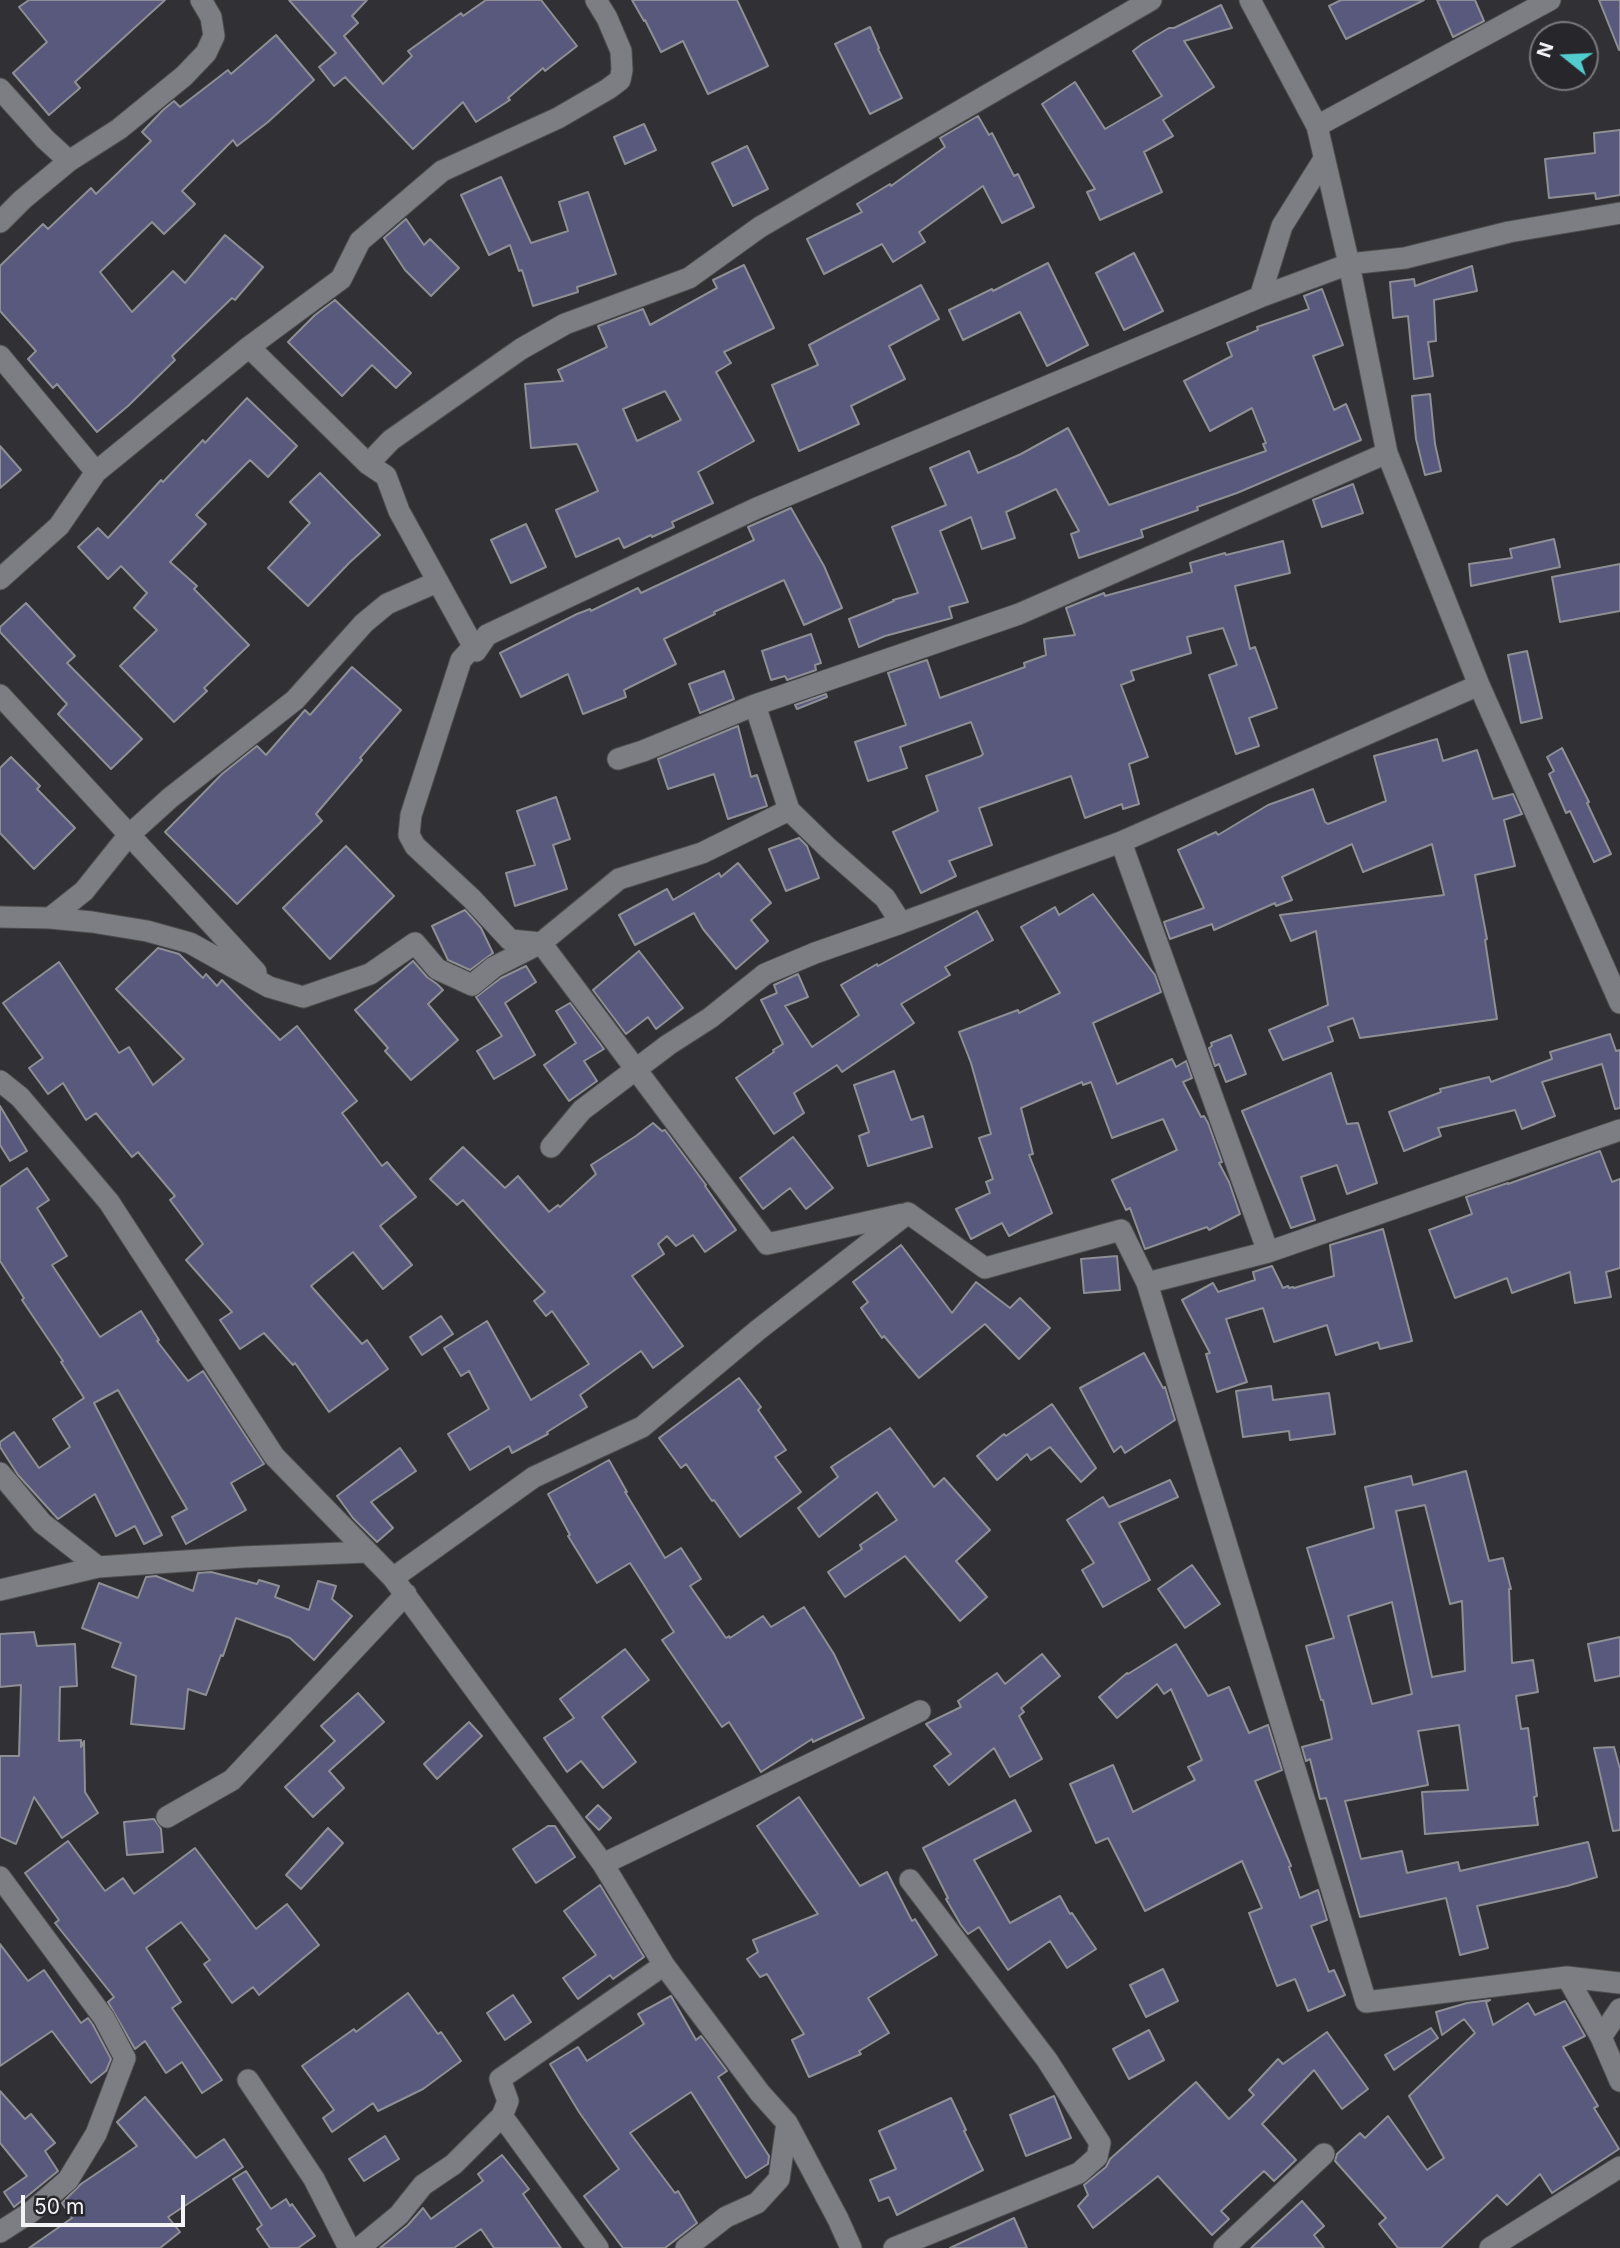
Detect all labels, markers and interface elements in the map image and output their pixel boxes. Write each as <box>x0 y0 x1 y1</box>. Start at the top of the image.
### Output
north arrow <box>1529 21 1599 91</box>
text: N <box>1532 40 1559 60</box>
scale bar <box>24 2182 189 2226</box>
text: 50 m <box>34 2194 84 2219</box>

